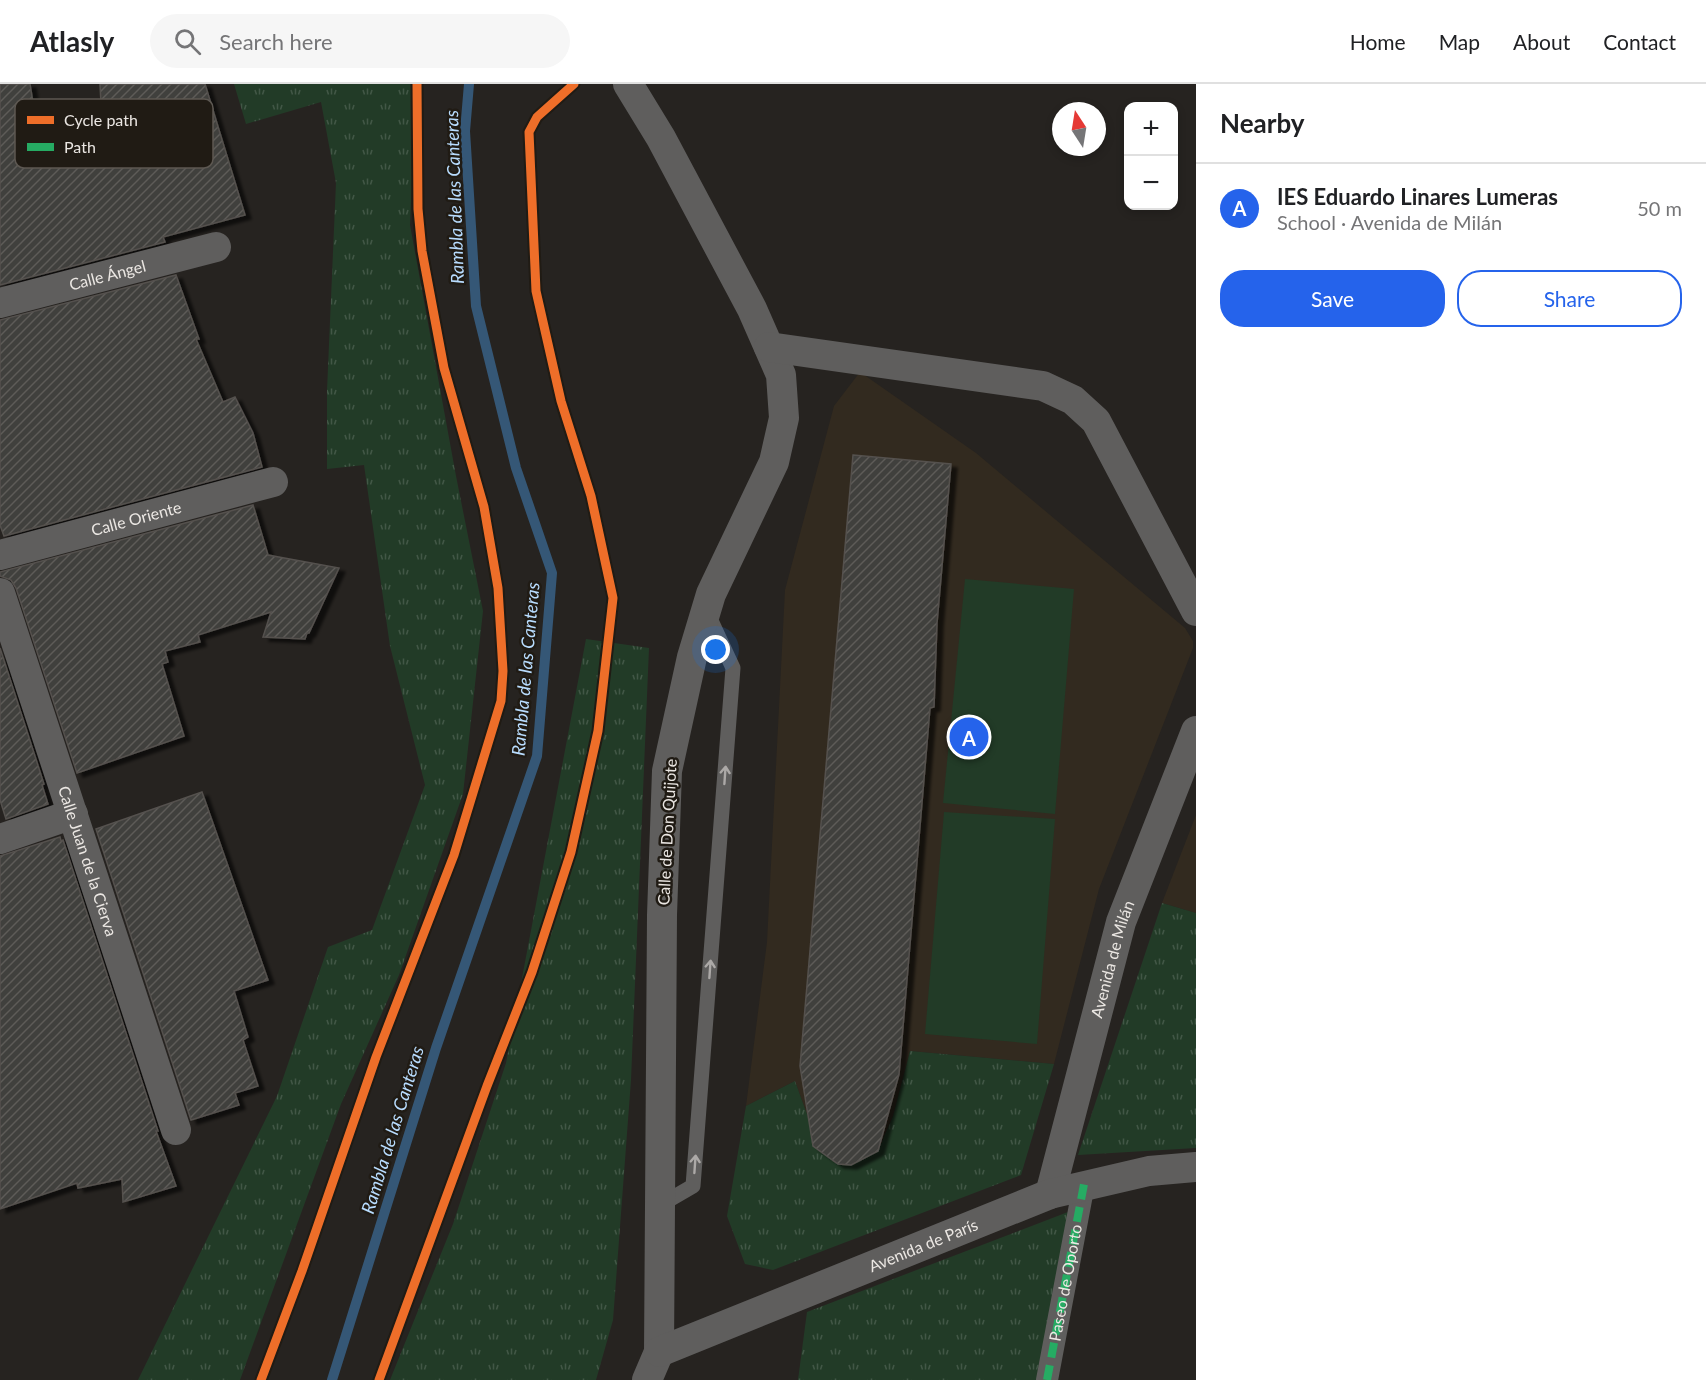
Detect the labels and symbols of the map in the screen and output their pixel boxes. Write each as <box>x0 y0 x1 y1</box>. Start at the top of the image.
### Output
legend <box>15 99 213 168</box>
north arrow <box>1052 102 1106 156</box>
text: Cycle path <box>64 110 138 129</box>
water label: Rambla de las Canteras <box>440 110 468 284</box>
text: Path <box>64 137 96 156</box>
street label: Calle Ángel <box>67 256 148 294</box>
street label: Calle Oriente <box>89 497 183 539</box>
water label: Rambla de las Canteras <box>506 581 544 757</box>
your location <box>701 635 730 664</box>
pin: A <box>950 714 988 760</box>
street label: Calle de Don Quijote <box>653 758 680 906</box>
one-way arrow <box>720 766 731 786</box>
street label: Calle Juan de la Cierva <box>55 783 122 938</box>
street label: Avenida de Milán <box>1086 897 1138 1020</box>
one-way arrow <box>705 960 716 980</box>
water label: Rambla de las Canteras <box>356 1043 428 1216</box>
one-way arrow <box>690 1154 701 1174</box>
street label: Avenida de París <box>866 1214 980 1275</box>
street label: Paseo de Oporto <box>1045 1223 1085 1343</box>

